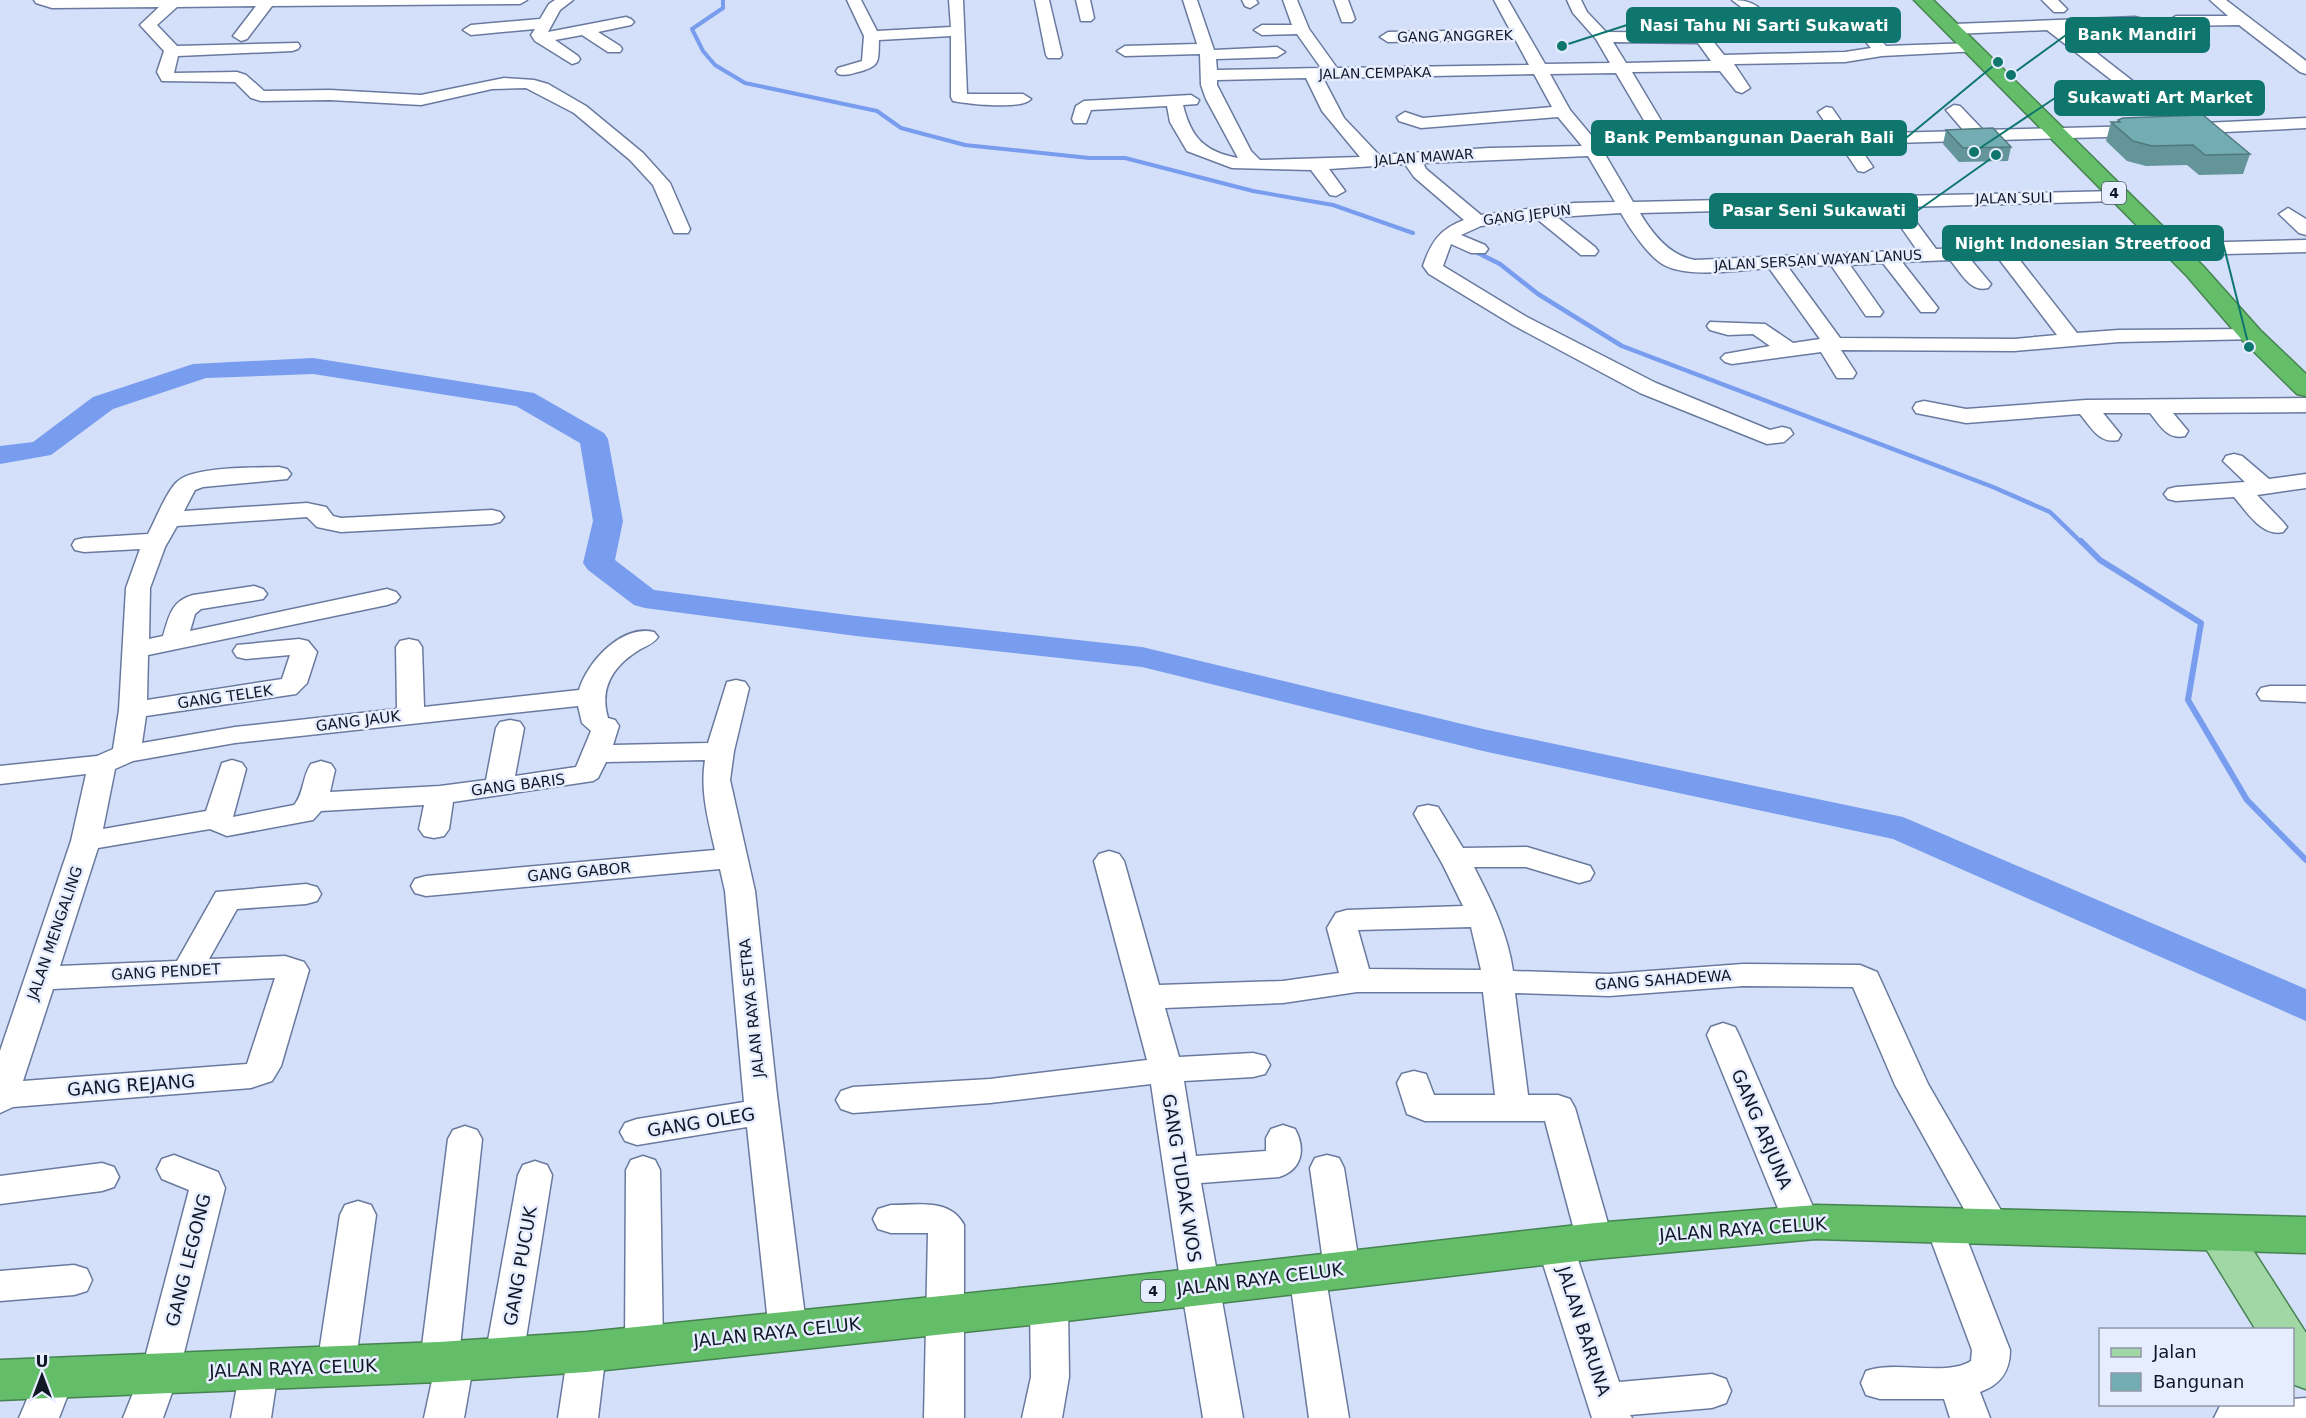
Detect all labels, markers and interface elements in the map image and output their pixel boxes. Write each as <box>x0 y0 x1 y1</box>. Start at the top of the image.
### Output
callout: Nasi Tahu Ni Sarti Sukawati <box>1627 8 1900 42</box>
text: Nasi Tahu Ni Sarti Sukawati <box>1639 16 1889 35</box>
callout: Bank Mandiri <box>2066 18 2209 52</box>
text: Bank Mandiri <box>2077 25 2197 44</box>
street label: GANG ANGGREK <box>1397 27 1514 45</box>
street label: JALAN CEMPAKA <box>1318 64 1432 82</box>
callout: Sukawati Art Market <box>2055 81 2264 115</box>
text: Sukawati Art Market <box>2067 88 2253 107</box>
callout: Bank Pembangunan Daerah Bali <box>1592 121 1906 155</box>
text: Bank Pembangunan Daerah Bali <box>1604 128 1894 147</box>
street label: JALAN MAWAR <box>1373 146 1474 169</box>
road number: 4 <box>2102 182 2126 204</box>
street label: JALAN SULI <box>1974 189 2053 207</box>
callout: Pasar Seni Sukawati <box>1710 194 1917 228</box>
text: Pasar Seni Sukawati <box>1722 201 1906 220</box>
street label: GANG JEPUN <box>1482 202 1572 228</box>
callout: Night Indonesian Streetfood <box>1943 226 2223 260</box>
text: Night Indonesian Streetfood <box>1955 234 2211 253</box>
street label: JALAN SERSAN WAYAN LANUS <box>1713 247 1922 273</box>
street label: GANG TELEK <box>176 681 275 713</box>
street label: GANG JAUK <box>315 707 402 735</box>
street label: GANG BARIS <box>470 770 566 800</box>
street label: GANG GABOR <box>527 859 631 885</box>
street label: JALAN MENGALING <box>23 864 86 1003</box>
street label: JALAN RAYA SETRA <box>736 937 768 1079</box>
street label: GANG PENDET <box>111 960 222 984</box>
street label: GANG SAHADEWA <box>1594 966 1732 994</box>
street label: GANG ARJUNA <box>1727 1066 1797 1193</box>
street label: GANG REJANG <box>66 1070 196 1100</box>
street label: GANG TUDAK WOS <box>1158 1092 1206 1264</box>
street label: GANG OLEG <box>646 1103 756 1141</box>
street label: GANG LEGONG <box>161 1191 215 1329</box>
street label: GANG PUCUK <box>499 1203 541 1327</box>
street label: JALAN RAYA CELUK <box>1658 1213 1829 1245</box>
street label: JALAN RAYA CELUK <box>1175 1258 1346 1300</box>
street label: JALAN BARUNA <box>1553 1262 1615 1399</box>
road number: 4 <box>1141 1280 1165 1302</box>
street label: JALAN RAYA CELUK <box>692 1313 863 1351</box>
legend <box>2099 1328 2294 1406</box>
text: Jalan <box>2152 1341 2197 1362</box>
north arrow <box>12 1346 72 1406</box>
text: U <box>36 1352 49 1371</box>
street label: JALAN RAYA CELUK <box>208 1355 378 1381</box>
text: Bangunan <box>2153 1371 2244 1392</box>

